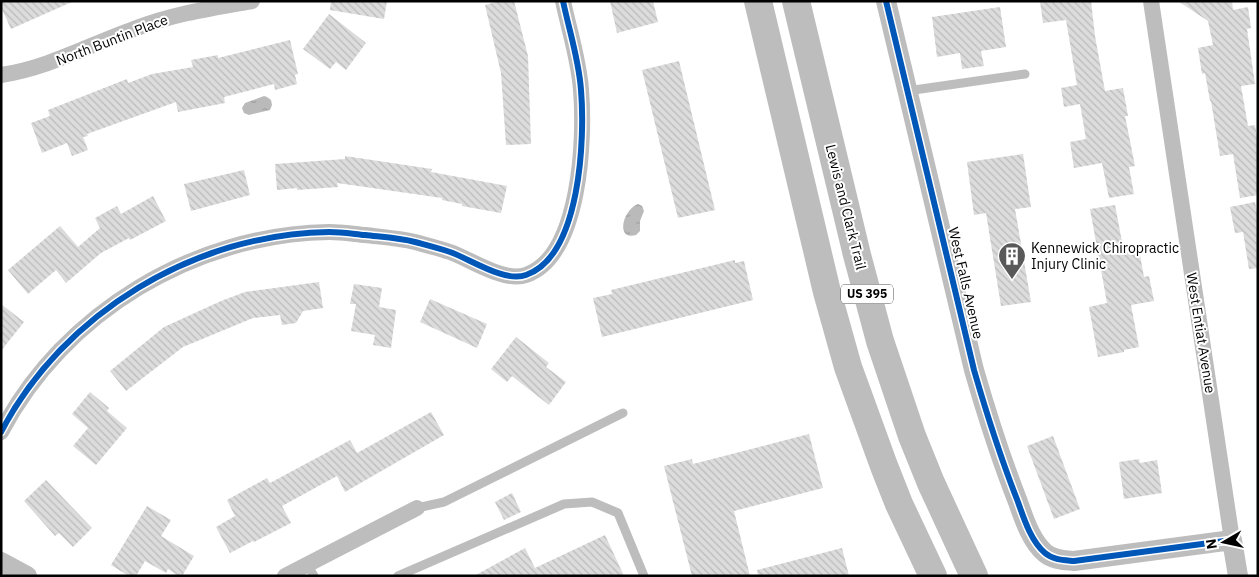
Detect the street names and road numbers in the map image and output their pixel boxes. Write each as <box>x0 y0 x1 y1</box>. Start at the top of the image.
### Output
street label: North Buntin Place <box>54 10 171 70</box>
street label: Lewis and Clark Trail <box>822 142 870 272</box>
street label: West Falls Avenue <box>944 225 988 341</box>
street label: West Entiat Avenue <box>1183 271 1219 395</box>
road number: US 395 <box>841 284 893 304</box>

